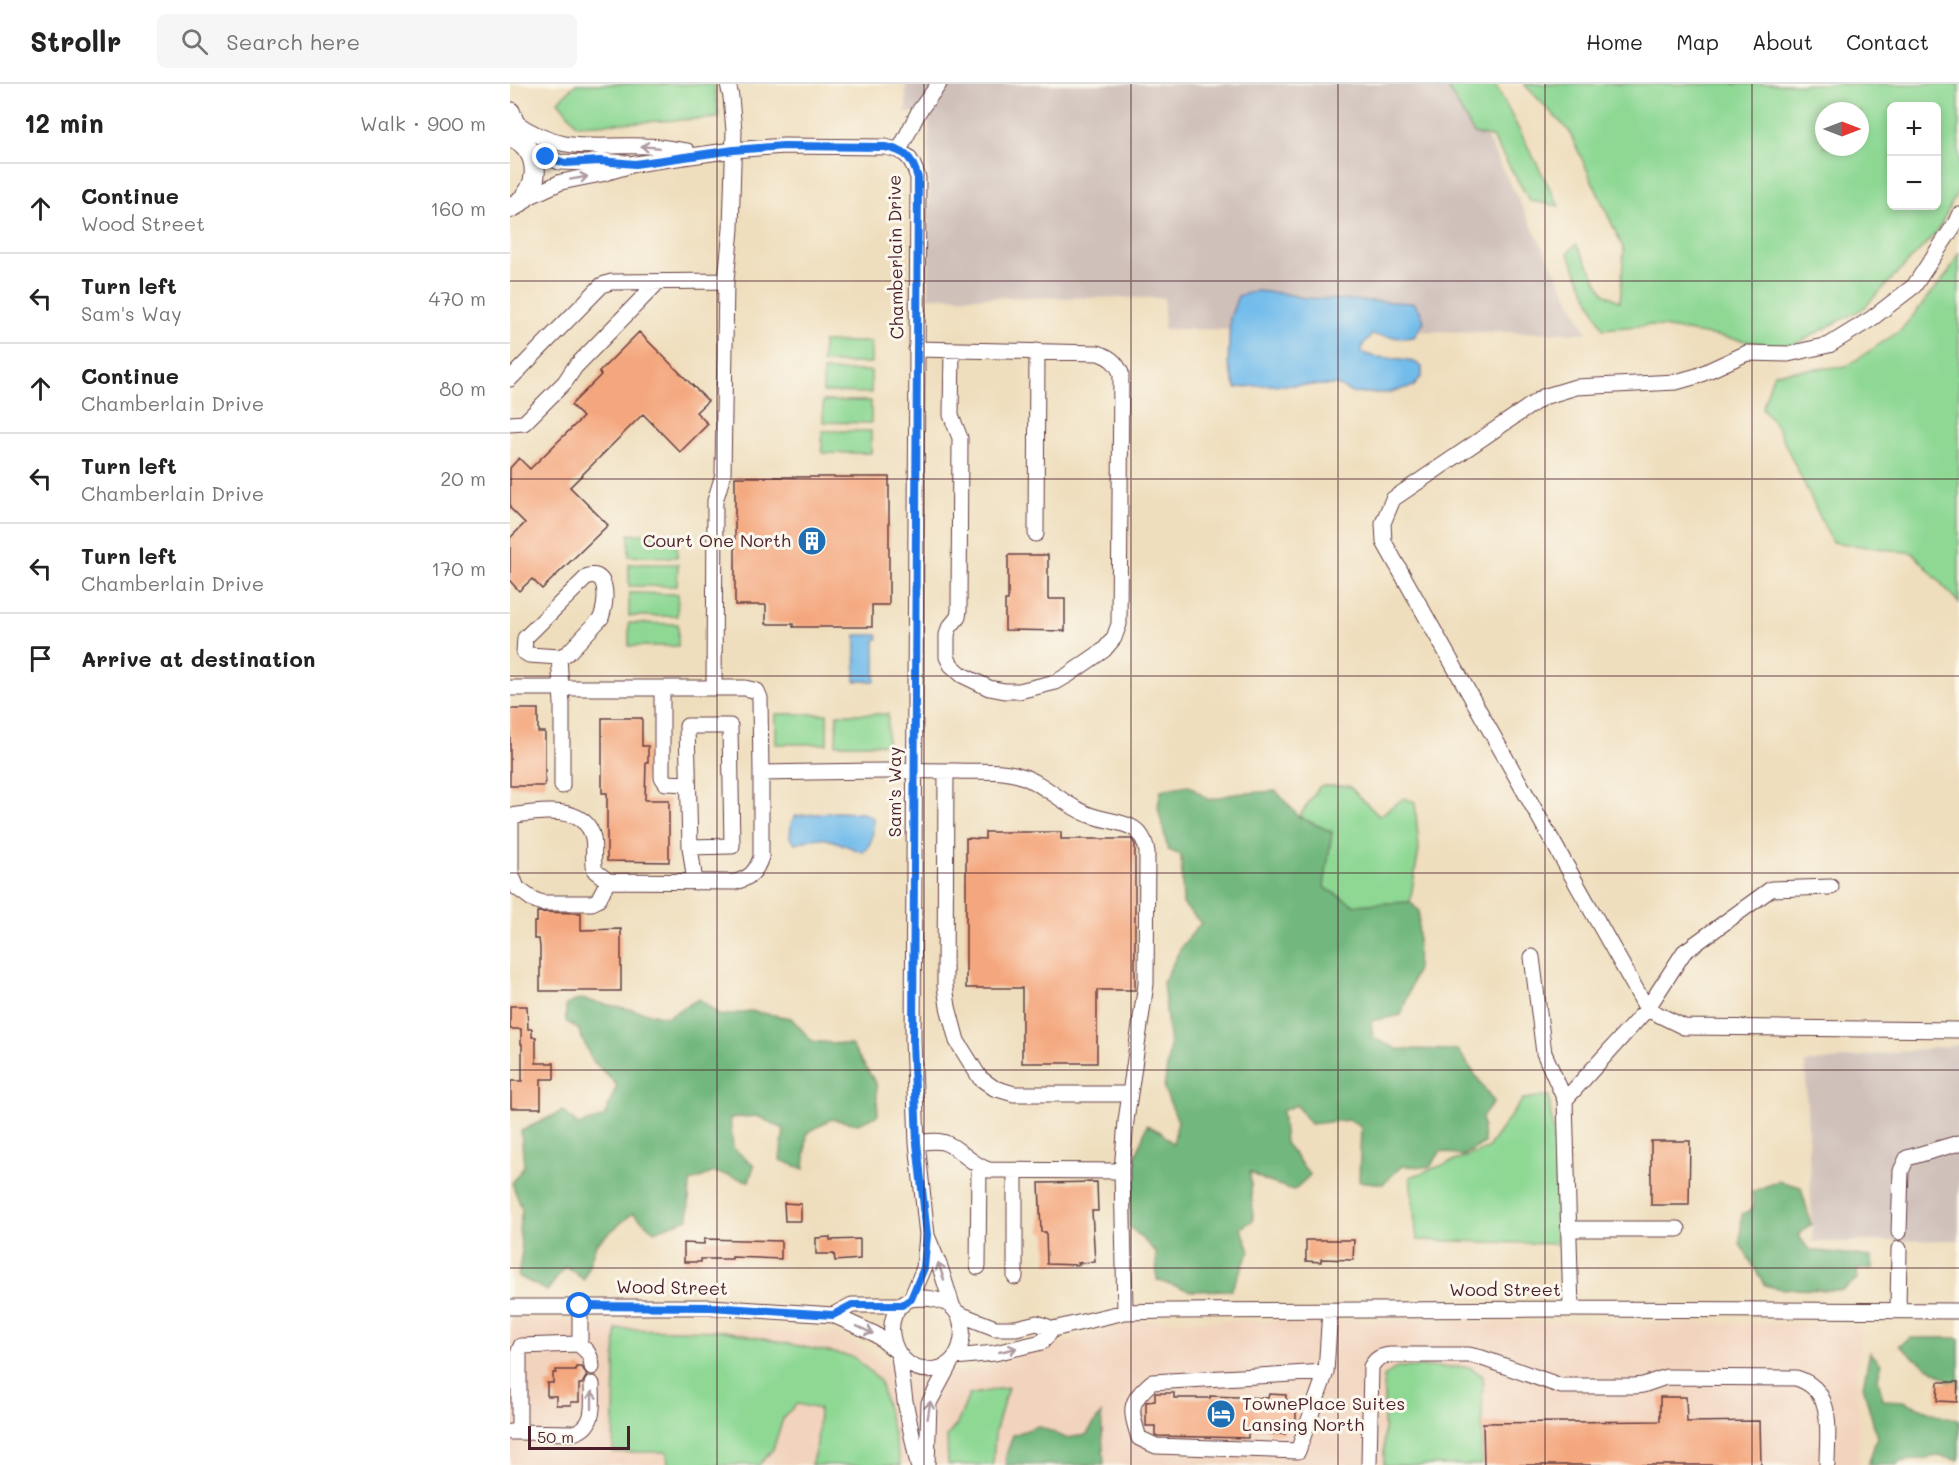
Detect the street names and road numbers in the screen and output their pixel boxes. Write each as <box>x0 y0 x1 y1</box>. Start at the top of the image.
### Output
street label: Chamberlain Drive <box>882 174 908 340</box>
street label: Sam's Way <box>882 747 906 837</box>
street label: Wood Street <box>616 1274 728 1300</box>
street label: Wood Street <box>1449 1277 1561 1301</box>

